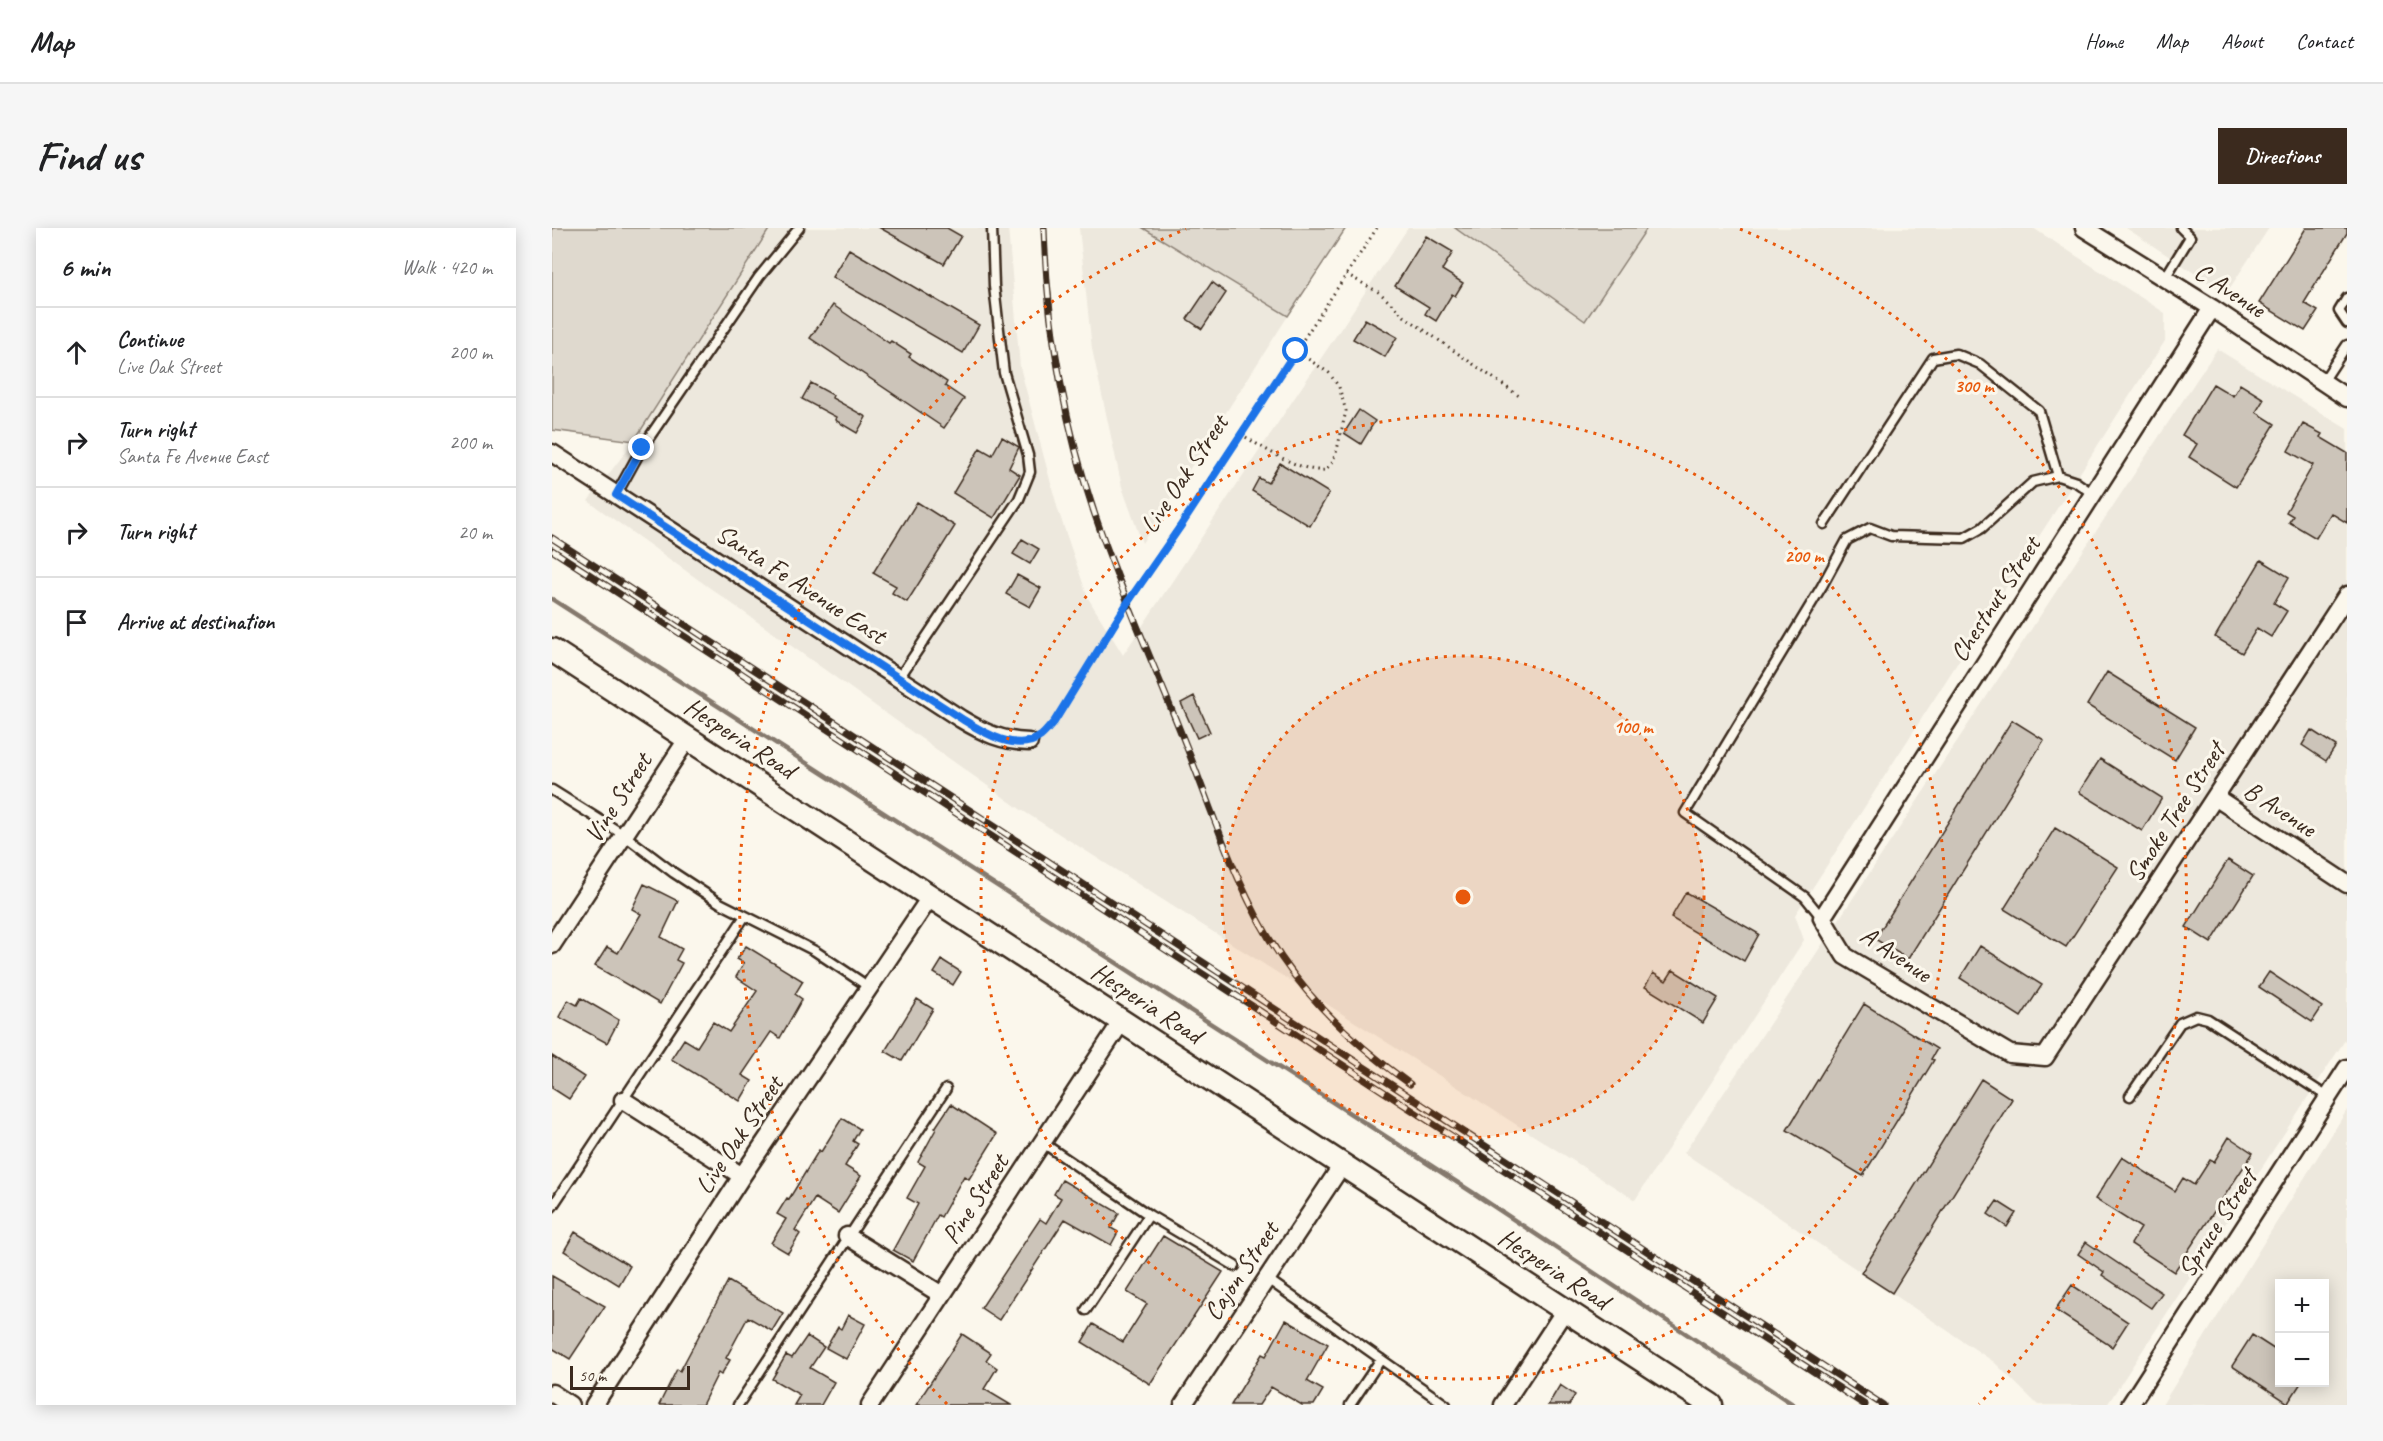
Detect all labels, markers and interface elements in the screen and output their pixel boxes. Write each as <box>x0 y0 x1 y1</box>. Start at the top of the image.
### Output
text: Map <box>30 24 73 59</box>
text: Home <box>2085 28 2123 54</box>
text: Map <box>2156 28 2188 54</box>
text: About <box>2221 28 2263 54</box>
text: Contact <box>2296 28 2353 54</box>
button: Directions <box>2218 128 2347 184</box>
text: Find us <box>36 130 141 183</box>
text: 6 min <box>60 251 110 284</box>
text: Walk · 420 m <box>402 255 492 280</box>
street label: C Avenue <box>2188 255 2273 326</box>
text: Continue <box>117 326 183 354</box>
icon: ahead <box>60 336 93 369</box>
route start <box>1282 337 1308 363</box>
text: 200 m <box>449 340 492 365</box>
text: Live Oak Street <box>117 354 221 379</box>
text: 300 m <box>1955 375 1995 397</box>
street label: Live Oak Street <box>1133 407 1237 539</box>
text: Turn right <box>117 416 194 444</box>
icon: right <box>60 426 93 459</box>
text: 200 m <box>449 430 492 455</box>
route end <box>628 434 654 460</box>
text: Santa Fe Avenue East <box>117 444 268 469</box>
icon: right <box>60 516 93 549</box>
street label: Santa Fe Avenue East <box>710 517 894 653</box>
text: Turn right <box>117 518 194 546</box>
text: 20 m <box>458 520 492 545</box>
street label: Chestnut Street <box>1942 528 2049 668</box>
text: 200 m <box>1785 545 1825 567</box>
icon: arrive <box>60 606 93 639</box>
text: Arrive at destination <box>117 608 274 636</box>
street label: Hesperia Road <box>678 690 805 788</box>
text: 100 m <box>1614 716 1654 738</box>
street label: Smoke Tree Street <box>2118 733 2234 888</box>
street label: Vine Street <box>577 745 660 849</box>
street label: B Avenue <box>2238 773 2324 845</box>
centre of rings <box>1453 887 1473 907</box>
street label: A Avenue <box>1854 918 1939 991</box>
street label: Hesperia Road <box>1085 955 1212 1053</box>
street label: Live Oak Street <box>688 1068 792 1200</box>
street label: Pine Street <box>934 1146 1017 1250</box>
street label: Spruce Street <box>2170 1160 2266 1283</box>
street label: Cajon Street <box>1196 1213 1287 1327</box>
street label: Hesperia Road <box>1492 1221 1619 1319</box>
map controls <box>2275 1279 2329 1387</box>
button: + <box>2275 1279 2329 1333</box>
button: − <box>2275 1333 2329 1387</box>
scale bar <box>570 1363 690 1390</box>
text: 50 m <box>579 1366 606 1386</box>

